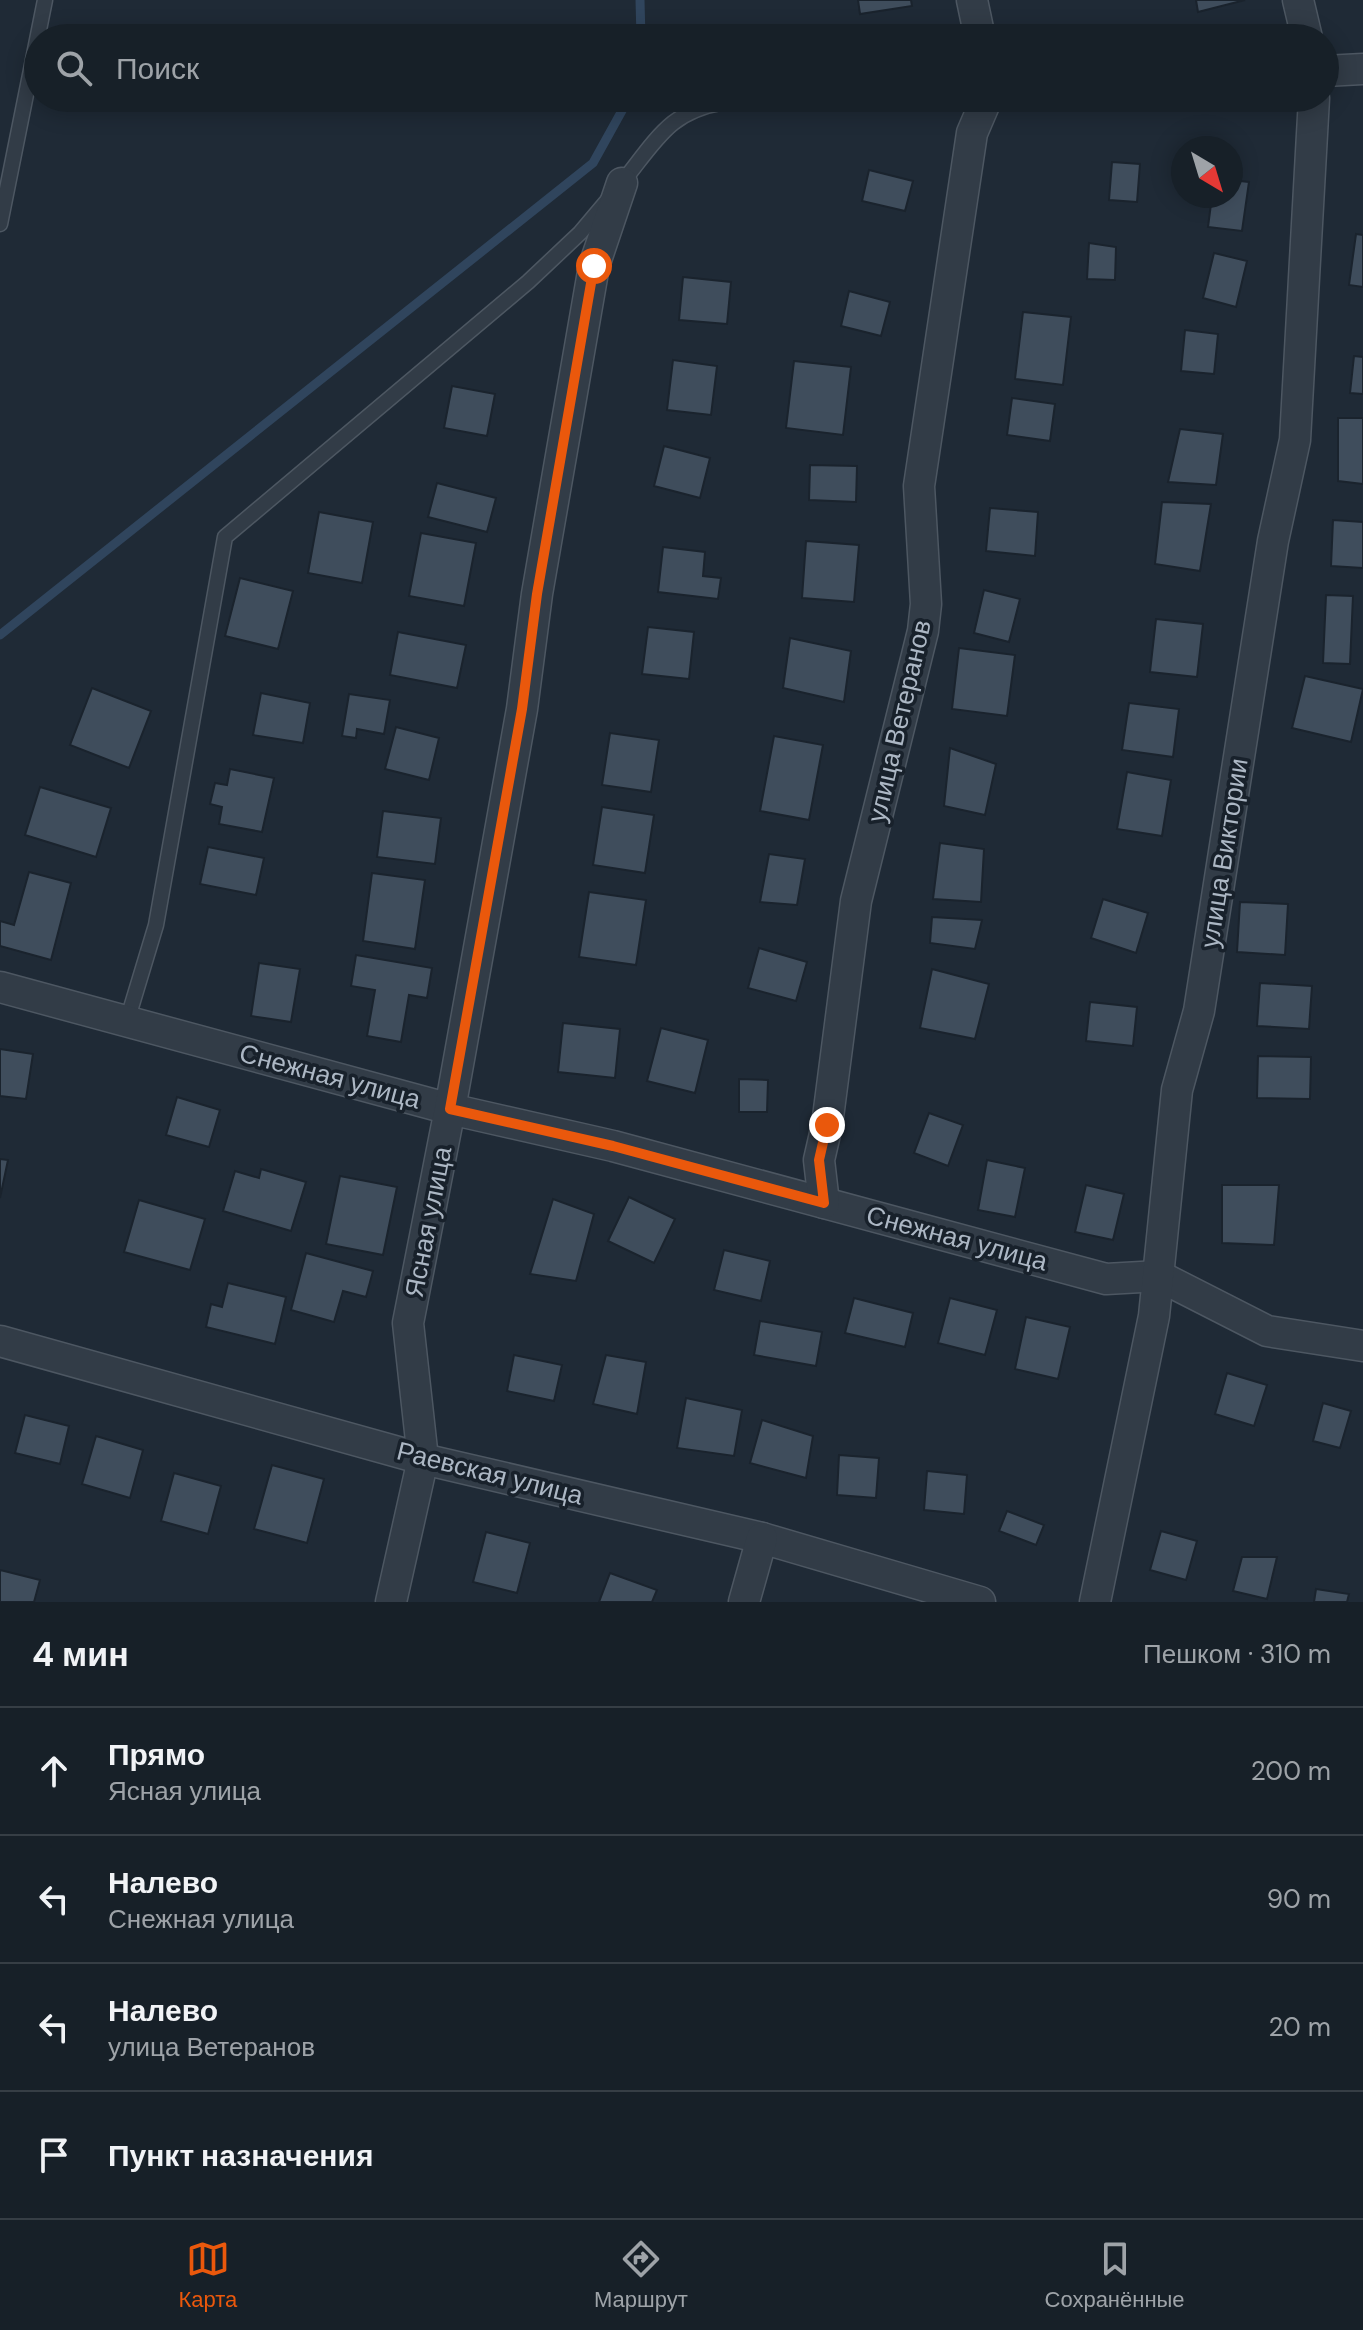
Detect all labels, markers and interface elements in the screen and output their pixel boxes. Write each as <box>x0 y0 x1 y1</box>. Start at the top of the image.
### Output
search box <box>24 24 1339 112</box>
icon: search <box>52 46 96 90</box>
text: Поиск <box>116 49 199 88</box>
north arrow <box>1171 136 1243 208</box>
route start <box>576 248 612 284</box>
street label: улица Ветеранов <box>859 616 939 826</box>
street label: улица Виктории <box>1192 756 1256 950</box>
street label: Снежная улица <box>236 1036 425 1117</box>
route end <box>809 1107 845 1143</box>
street label: Ясная улица <box>397 1143 459 1300</box>
street label: Снежная улица <box>863 1198 1052 1279</box>
street label: Раевская улица <box>393 1433 587 1513</box>
text: 4 мин <box>32 1632 129 1677</box>
text: Пешком · 310 m <box>1143 1637 1331 1671</box>
text: Прямо <box>108 1735 205 1774</box>
icon: ahead <box>32 1749 76 1793</box>
text: 200 m <box>1251 1754 1331 1788</box>
text: Ясная улица <box>108 1774 261 1808</box>
text: Налево <box>108 1863 218 1902</box>
icon: left <box>32 1877 76 1921</box>
text: 90 m <box>1267 1882 1331 1916</box>
text: Снежная улица <box>108 1902 294 1936</box>
text: Налево <box>108 1991 218 2030</box>
icon: left <box>32 2005 76 2049</box>
text: 20 m <box>1268 2010 1331 2044</box>
text: улица Ветеранов <box>108 2030 315 2064</box>
icon: arrive <box>32 2133 76 2177</box>
text: Пункт назначения <box>108 2136 373 2175</box>
tab: Карта <box>178 2237 237 2314</box>
tab: Маршрут <box>594 2237 688 2314</box>
tab: Сохранённые <box>1045 2237 1185 2314</box>

